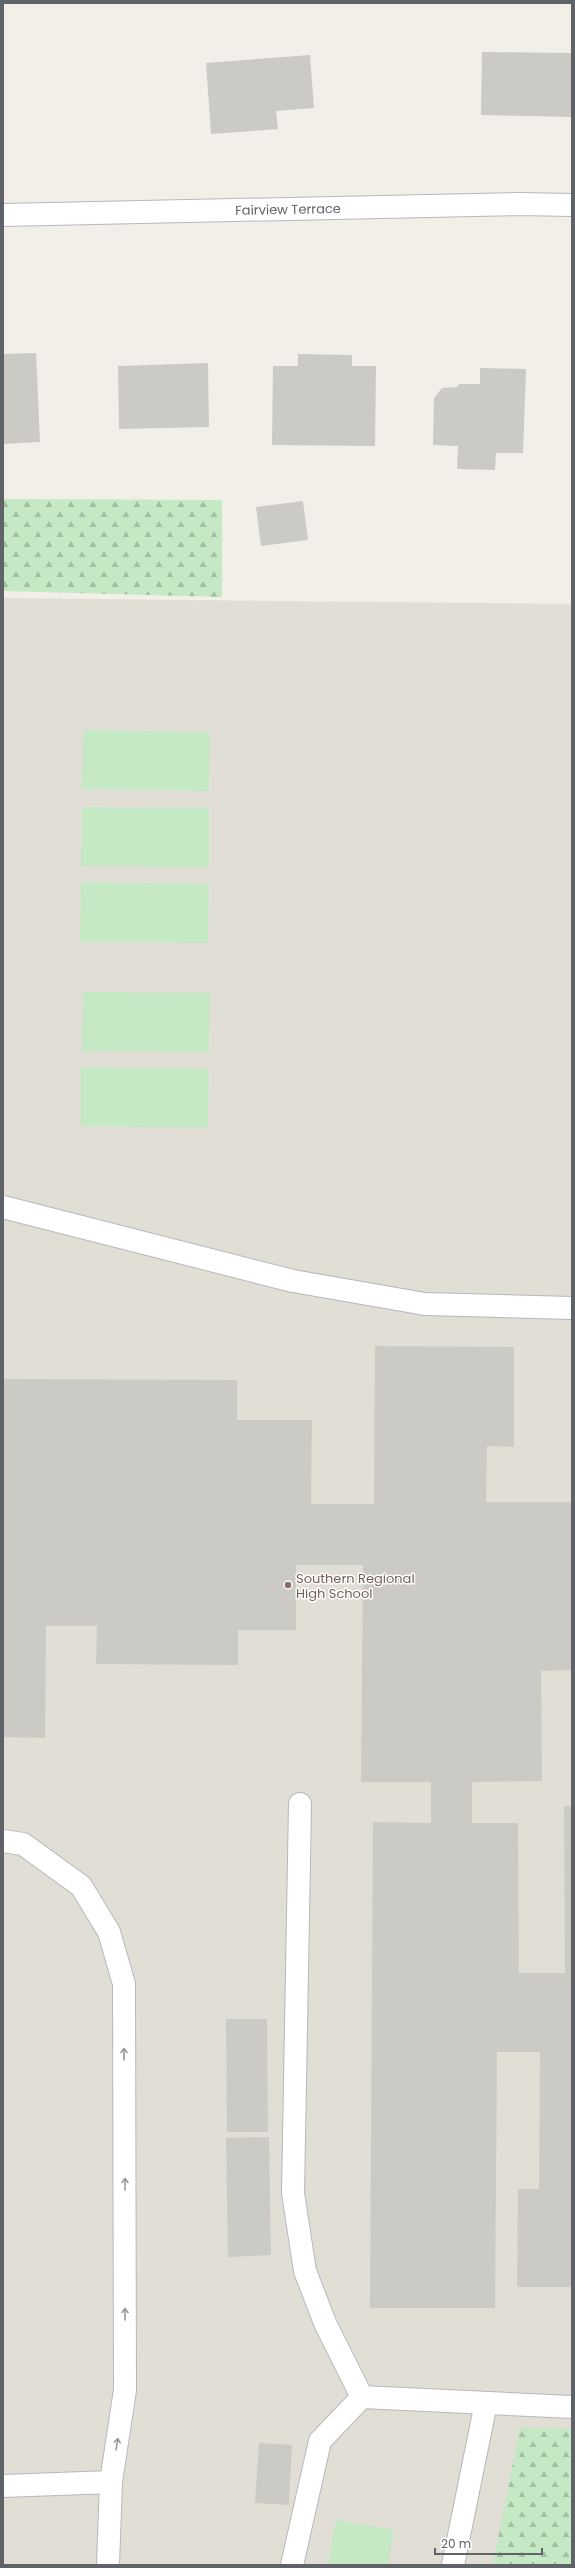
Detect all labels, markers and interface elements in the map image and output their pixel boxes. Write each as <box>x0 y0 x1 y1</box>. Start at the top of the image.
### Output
street label: Fairview Terrace <box>235 199 341 220</box>
place label: Southern Regional High School <box>296 1569 415 1603</box>
marker: Southern Regional High School <box>283 1580 293 1590</box>
one-way arrow <box>120 2048 128 2061</box>
one-way arrow <box>121 2178 129 2191</box>
one-way arrow <box>121 2308 129 2321</box>
one-way arrow <box>113 2438 121 2451</box>
scale bar <box>435 2530 542 2556</box>
text: 20 m <box>441 2535 471 2552</box>

